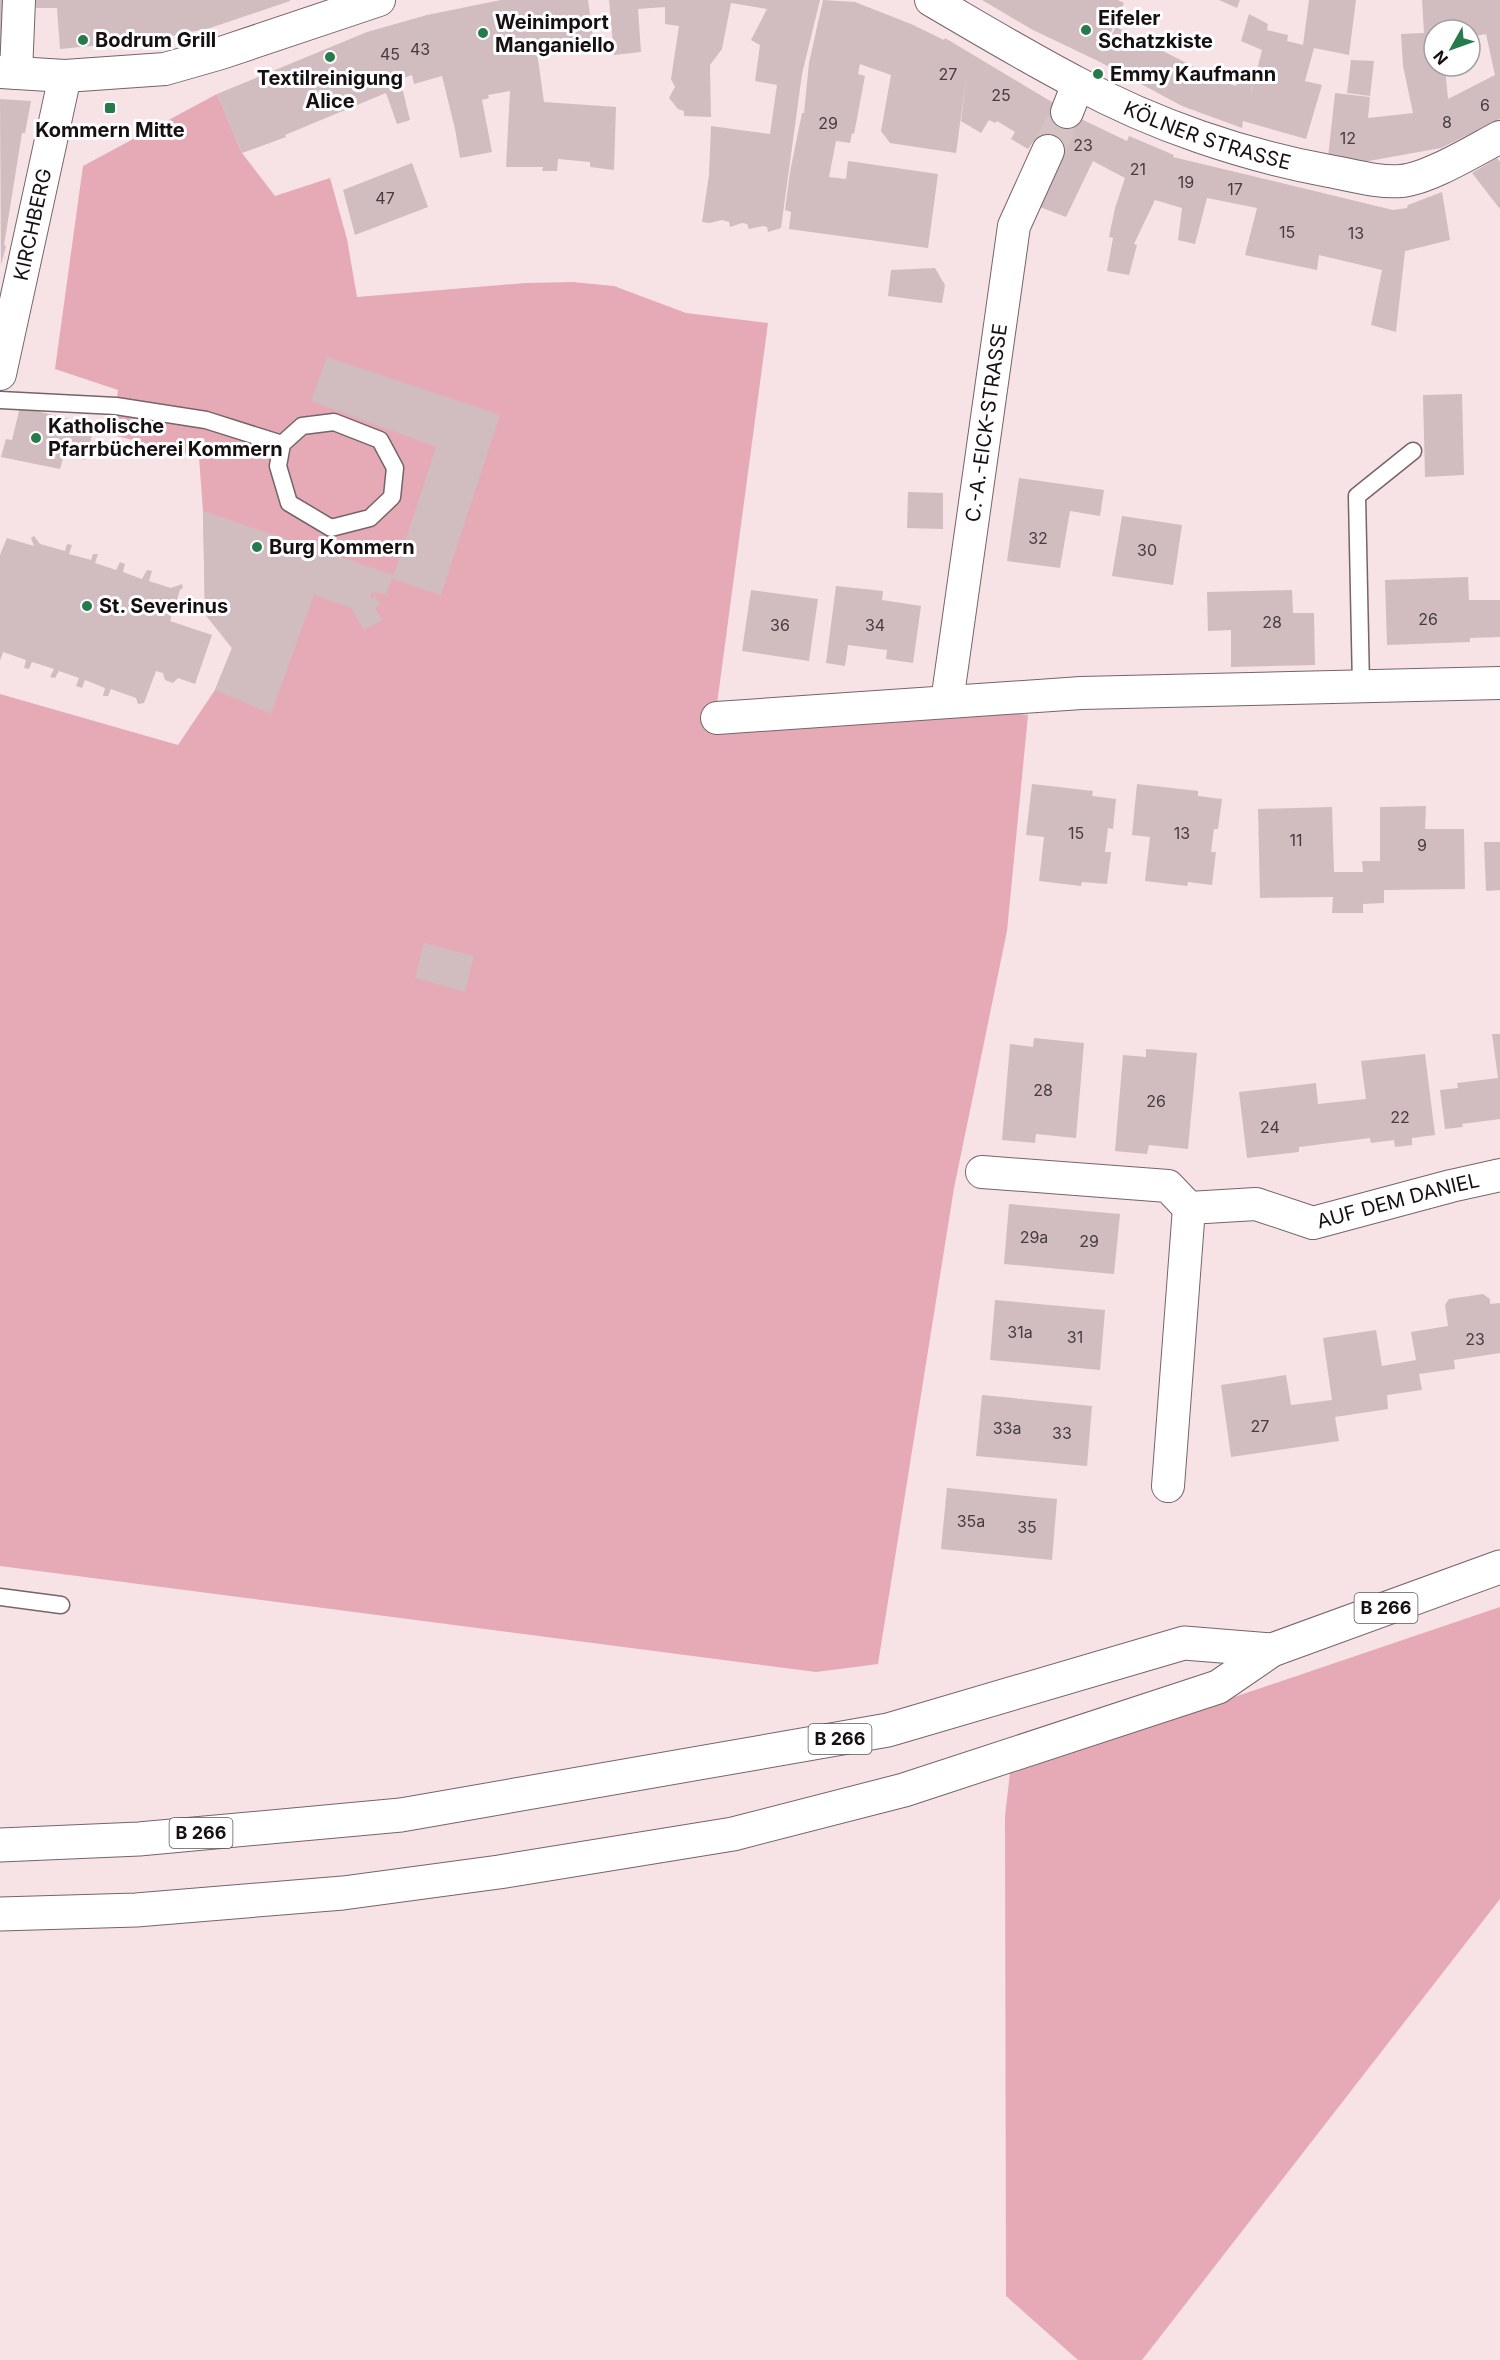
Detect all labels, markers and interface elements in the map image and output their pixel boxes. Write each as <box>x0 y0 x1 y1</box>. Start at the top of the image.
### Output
place label: Eifeler Schatzkiste <box>1098 6 1213 53</box>
place label: Weinimport Manganiello <box>495 10 615 57</box>
north arrow <box>1422 18 1482 78</box>
marker: Eifeler Schatzkiste <box>1079 23 1093 37</box>
marker: Weinimport Manganiello <box>476 26 490 40</box>
place label: Bodrum Grill <box>95 28 216 52</box>
marker: Bodrum Grill <box>76 33 90 47</box>
house number: 43 <box>410 39 430 59</box>
house number: 45 <box>380 44 400 64</box>
text: N <box>1429 47 1452 69</box>
marker: Textilreinigung Alice <box>323 50 337 64</box>
place label: Emmy Kaufmann <box>1110 62 1276 86</box>
house number: 27 <box>939 64 957 84</box>
place label: Textilreinigung Alice <box>257 66 403 113</box>
marker: Emmy Kaufmann <box>1091 67 1105 81</box>
house number: 25 <box>991 85 1011 105</box>
house number: 6 <box>1480 95 1490 115</box>
street label: KÖLNER STRASSE <box>1120 96 1293 175</box>
marker: Kommern Mitte <box>103 101 117 115</box>
house number: 8 <box>1442 112 1452 132</box>
house number: 29 <box>818 113 838 133</box>
place label: Kommern Mitte <box>35 118 185 142</box>
house number: 12 <box>1340 128 1356 148</box>
house number: 23 <box>1073 135 1093 155</box>
house number: 21 <box>1130 159 1146 179</box>
street label: KIRCHBERG <box>9 166 56 283</box>
house number: 19 <box>1178 172 1194 192</box>
house number: 17 <box>1227 179 1243 199</box>
house number: 47 <box>375 188 395 208</box>
house number: 15 <box>1279 222 1295 242</box>
house number: 13 <box>1348 223 1364 243</box>
street label: C.-A.-EICK-STRASSE <box>960 322 1012 524</box>
place label: Katholische Pfarrbücherei Kommern <box>48 414 283 461</box>
marker: Katholische Pfarrbücherei Kommern <box>29 431 43 445</box>
house number: 32 <box>1028 528 1048 548</box>
place label: Burg Kommern <box>269 535 415 559</box>
marker: Burg Kommern <box>250 540 264 554</box>
house number: 30 <box>1137 540 1157 560</box>
place label: St. Severinus <box>99 594 228 618</box>
marker: St. Severinus <box>80 599 94 613</box>
house number: 26 <box>1418 609 1438 629</box>
house number: 28 <box>1262 612 1282 632</box>
house number: 36 <box>770 615 790 635</box>
house number: 34 <box>865 615 885 635</box>
house number: 15 <box>1068 823 1084 843</box>
house number: 13 <box>1174 823 1190 843</box>
house number: 11 <box>1289 830 1303 850</box>
house number: 9 <box>1417 835 1427 855</box>
house number: 28 <box>1033 1080 1053 1100</box>
house number: 26 <box>1146 1091 1166 1111</box>
house number: 22 <box>1390 1107 1410 1127</box>
house number: 24 <box>1260 1117 1280 1137</box>
street label: AUF DEM DANIEL <box>1314 1168 1482 1233</box>
house number: 29a <box>1020 1227 1048 1247</box>
house number: 29 <box>1079 1231 1099 1251</box>
house number: 31a <box>1007 1322 1033 1342</box>
house number: 31 <box>1067 1327 1083 1347</box>
house number: 23 <box>1465 1329 1485 1349</box>
house number: 27 <box>1251 1416 1269 1436</box>
house number: 33a <box>993 1418 1021 1438</box>
house number: 33 <box>1052 1423 1072 1443</box>
house number: 35a <box>957 1511 985 1531</box>
house number: 35 <box>1017 1517 1037 1537</box>
road number: B 266 <box>1354 1593 1418 1623</box>
road number: B 266 <box>808 1724 872 1754</box>
road number: B 266 <box>170 1818 232 1848</box>

